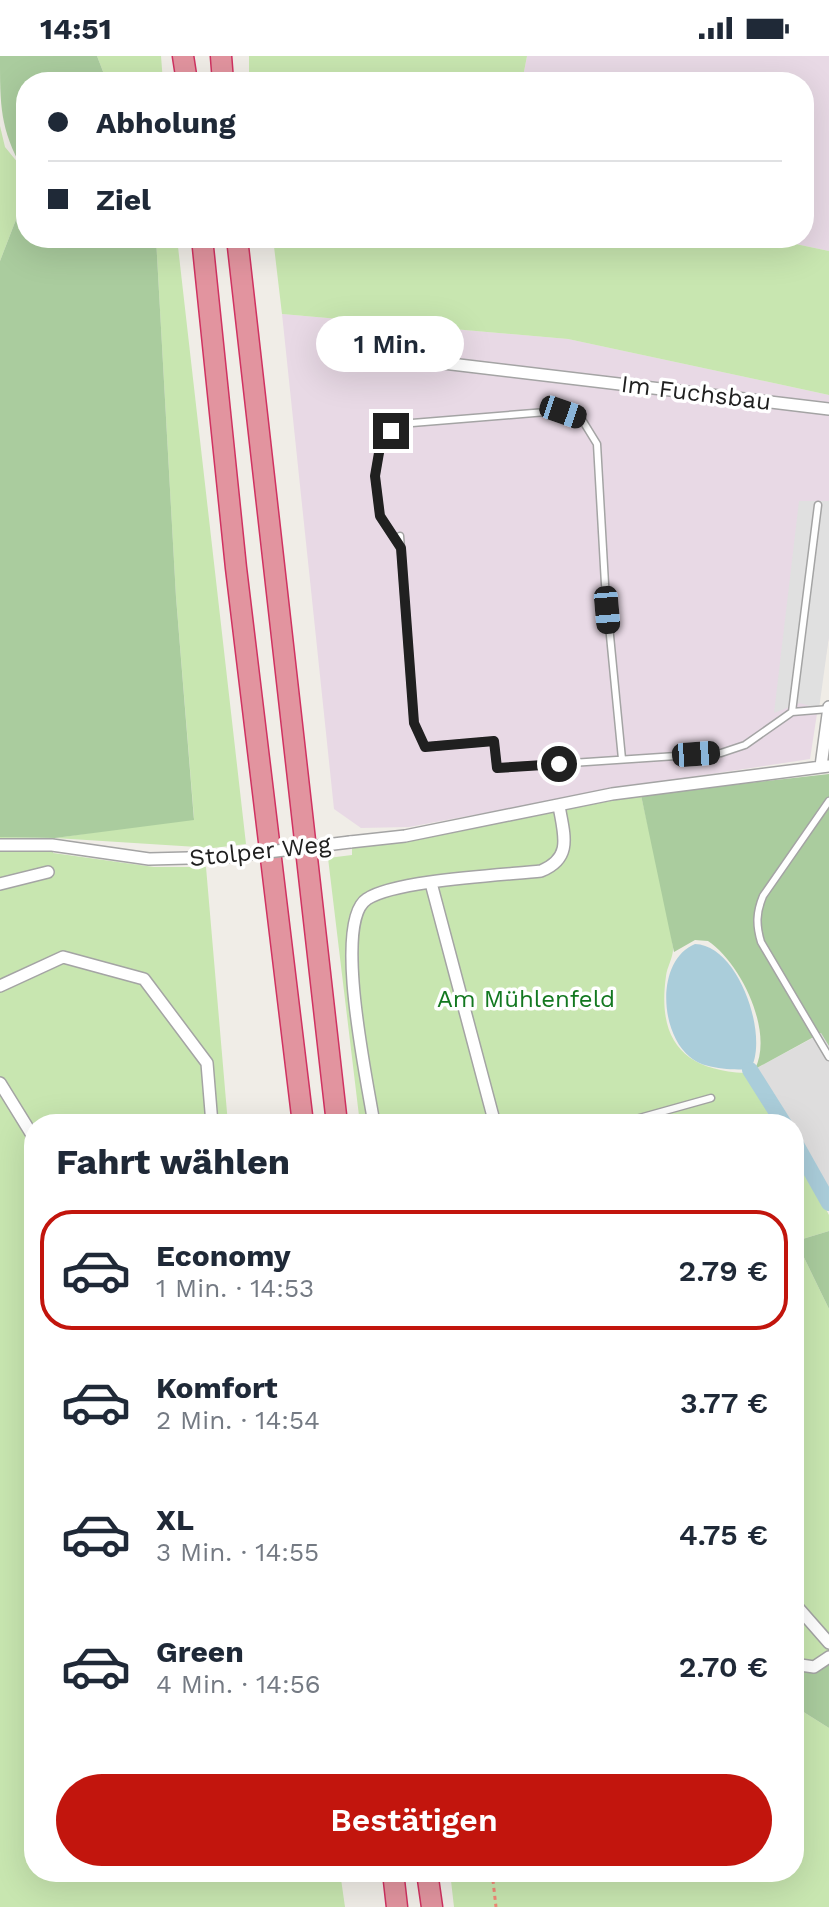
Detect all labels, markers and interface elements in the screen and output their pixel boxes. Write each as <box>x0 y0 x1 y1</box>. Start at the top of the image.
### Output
text: 14:51 <box>40 11 112 46</box>
text: Abholung <box>96 105 235 140</box>
text: Ziel <box>96 182 151 217</box>
callout: 1 Min. <box>317 315 465 371</box>
text: 1 Min. <box>354 329 426 359</box>
street label: Im Fuchsbau <box>619 370 773 416</box>
car <box>536 393 590 431</box>
route end <box>373 413 409 449</box>
car <box>593 585 621 635</box>
car <box>671 740 721 768</box>
route start <box>541 746 577 782</box>
street label: Stolper Weg <box>188 830 332 872</box>
park label: Am Mühlenfeld <box>437 985 615 1013</box>
text: Fahrt wählen <box>56 1141 290 1183</box>
icon: car <box>60 1234 132 1306</box>
text: Economy <box>156 1238 291 1273</box>
text: 2.79 € <box>678 1253 768 1288</box>
text: 1 Min. · 14:53 <box>156 1273 314 1303</box>
icon: car <box>60 1366 132 1438</box>
text: Komfort <box>156 1370 278 1405</box>
text: 3.77 € <box>680 1385 768 1420</box>
text: 2 Min. · 14:54 <box>156 1405 320 1435</box>
icon: car <box>60 1498 132 1570</box>
text: XL <box>156 1502 194 1537</box>
text: 4.75 € <box>679 1517 768 1552</box>
text: 3 Min. · 14:55 <box>156 1537 319 1567</box>
icon: car <box>60 1630 132 1702</box>
text: Green <box>156 1634 244 1669</box>
text: 2.70 € <box>679 1649 768 1684</box>
text: 4 Min. · 14:56 <box>156 1669 321 1699</box>
button: Bestätigen <box>56 1774 772 1866</box>

